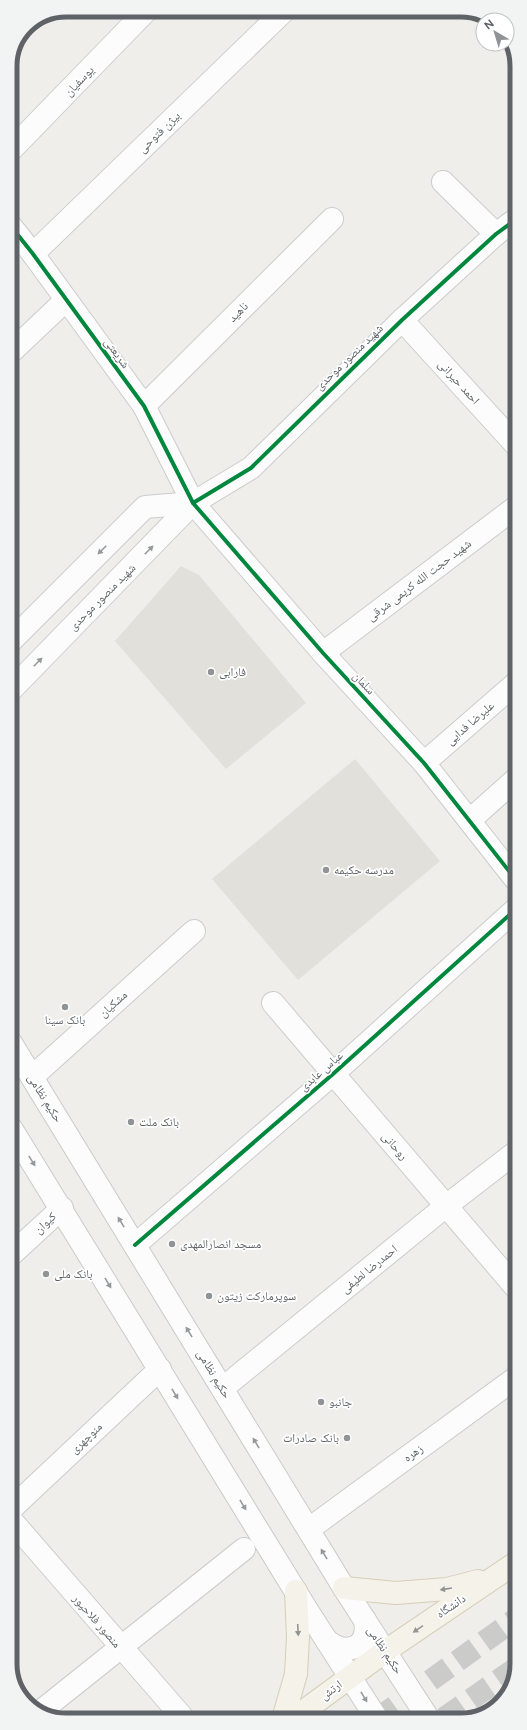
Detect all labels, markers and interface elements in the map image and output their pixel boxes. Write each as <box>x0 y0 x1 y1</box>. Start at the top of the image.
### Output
north arrow <box>475 12 515 52</box>
text: N <box>482 17 497 32</box>
street label: یوسفیان <box>61 63 97 99</box>
street label: بیژن فتوحی <box>135 108 183 156</box>
street label: ناهید <box>225 299 251 325</box>
street label: شهید منصور موحدی <box>312 321 386 393</box>
street label: شریعتی <box>101 335 133 371</box>
street label: احمد حیرانی <box>435 357 483 407</box>
street label: شهید حجت الله کریمی شرقی <box>364 536 474 624</box>
one-way arrow <box>97 545 107 555</box>
one-way arrow <box>144 545 154 555</box>
street label: شهید منصور موحدی <box>66 561 139 633</box>
one-way arrow <box>33 657 43 667</box>
place label: فارابی <box>219 665 246 679</box>
marker: فارابی <box>206 667 216 677</box>
street label: سلمان <box>350 669 378 697</box>
street label: علیرضا فدایی <box>443 698 497 748</box>
place label: مدرسه حکیمه <box>334 863 394 877</box>
marker: مدرسه حکیمه <box>321 865 331 875</box>
street label: مشکیان <box>96 988 130 1021</box>
marker: بانک سینا <box>60 1002 70 1012</box>
place label: بانک سینا <box>45 1013 85 1027</box>
street label: عباس عابدی <box>296 1048 346 1094</box>
street label: حکیم نظامی <box>24 1071 66 1126</box>
place label: بانک ملت <box>139 1115 179 1129</box>
marker: بانک ملت <box>126 1117 136 1127</box>
street label: روحانی <box>379 1129 411 1163</box>
one-way arrow <box>28 1156 36 1166</box>
street label: کیوان <box>31 1209 59 1237</box>
one-way arrow <box>117 1216 124 1228</box>
place label: مسجد انصارالمهدی <box>180 1237 261 1251</box>
marker: مسجد انصارالمهدی <box>167 1239 177 1249</box>
street label: احمدرضا لطیفی <box>338 1242 400 1296</box>
place label: بانک ملی <box>54 1267 93 1281</box>
marker: بانک ملی <box>41 1269 51 1279</box>
one-way arrow <box>104 1277 111 1289</box>
place label: سوپرمارکت زیتون <box>217 1289 296 1303</box>
marker: سوپرمارکت زیتون <box>204 1291 214 1301</box>
one-way arrow <box>185 1327 192 1338</box>
street label: حکیم نظامی <box>193 1347 234 1402</box>
one-way arrow <box>172 1388 179 1400</box>
place label: جانبو <box>329 1395 352 1409</box>
marker: جانبو <box>316 1397 326 1407</box>
street label: منوچهری <box>67 1420 105 1456</box>
place label: بانک صادرات <box>283 1431 339 1445</box>
marker: بانک صادرات <box>342 1433 352 1443</box>
one-way arrow <box>253 1437 260 1449</box>
street label: زهره <box>401 1441 426 1465</box>
one-way arrow <box>240 1499 247 1511</box>
one-way arrow <box>320 1549 328 1559</box>
one-way arrow <box>440 1586 452 1592</box>
street label: منصور فلاحپور <box>69 1591 124 1651</box>
street label: دانشگاه <box>434 1591 468 1621</box>
street label: حکیم نظامی <box>363 1623 406 1677</box>
one-way arrow <box>295 1624 301 1637</box>
one-way arrow <box>413 1625 423 1633</box>
street label: ارتش <box>317 1677 345 1703</box>
one-way arrow <box>360 1691 367 1703</box>

